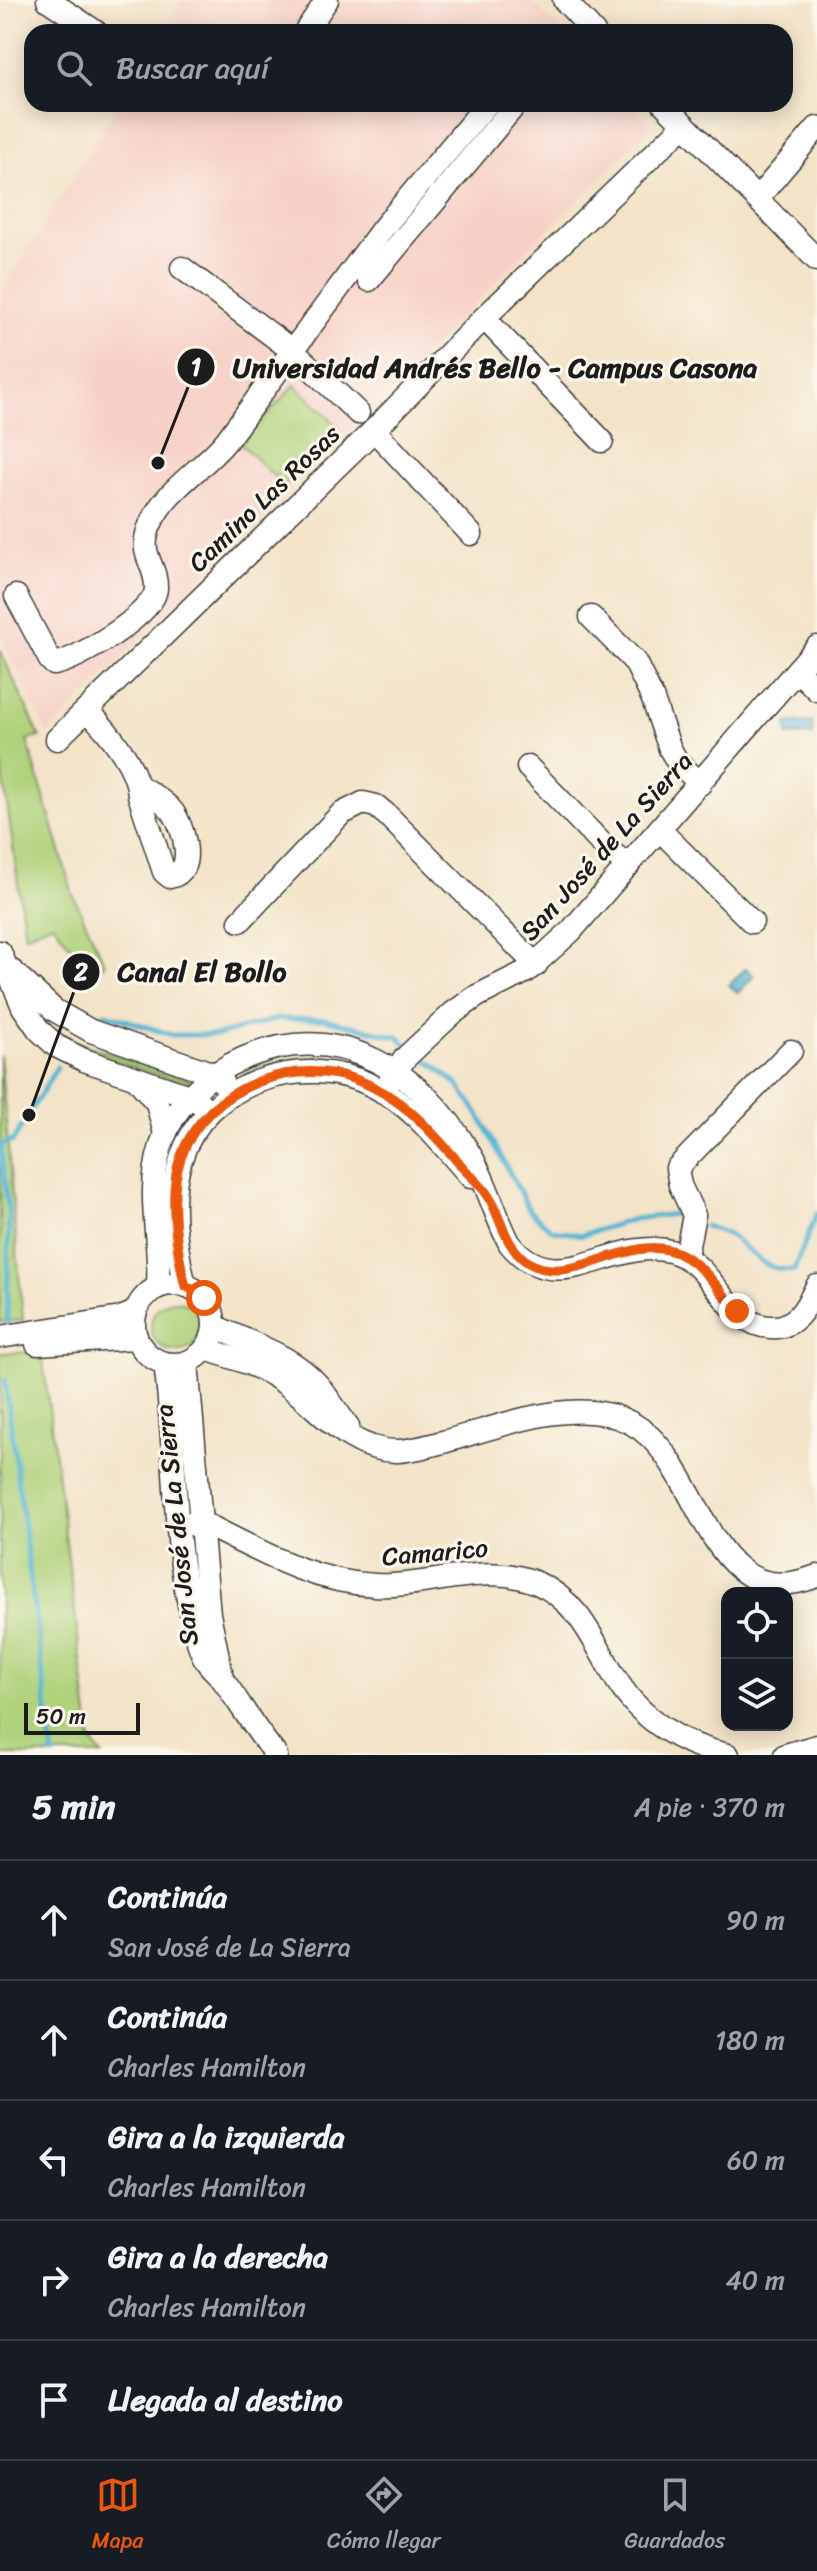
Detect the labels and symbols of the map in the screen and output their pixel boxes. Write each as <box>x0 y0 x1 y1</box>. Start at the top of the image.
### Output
callout: Universidad Andrés Bello - Campus Casona <box>176 341 773 393</box>
text: Universidad Andrés Bello - Campus Casona <box>233 343 757 392</box>
text: 1 <box>191 346 201 388</box>
street label: Camino Las Rosas <box>177 412 351 583</box>
street label: San José de La Sierra <box>508 740 704 952</box>
callout: Canal El Bollo <box>61 946 302 998</box>
text: Canal El Bollo <box>117 947 287 996</box>
text: 2 <box>73 951 88 993</box>
route start <box>186 1280 222 1316</box>
route end <box>719 1293 755 1329</box>
street label: San José de La Sierra <box>140 1402 212 1648</box>
street label: Camarico <box>380 1524 490 1580</box>
scale bar <box>24 1699 140 1735</box>

